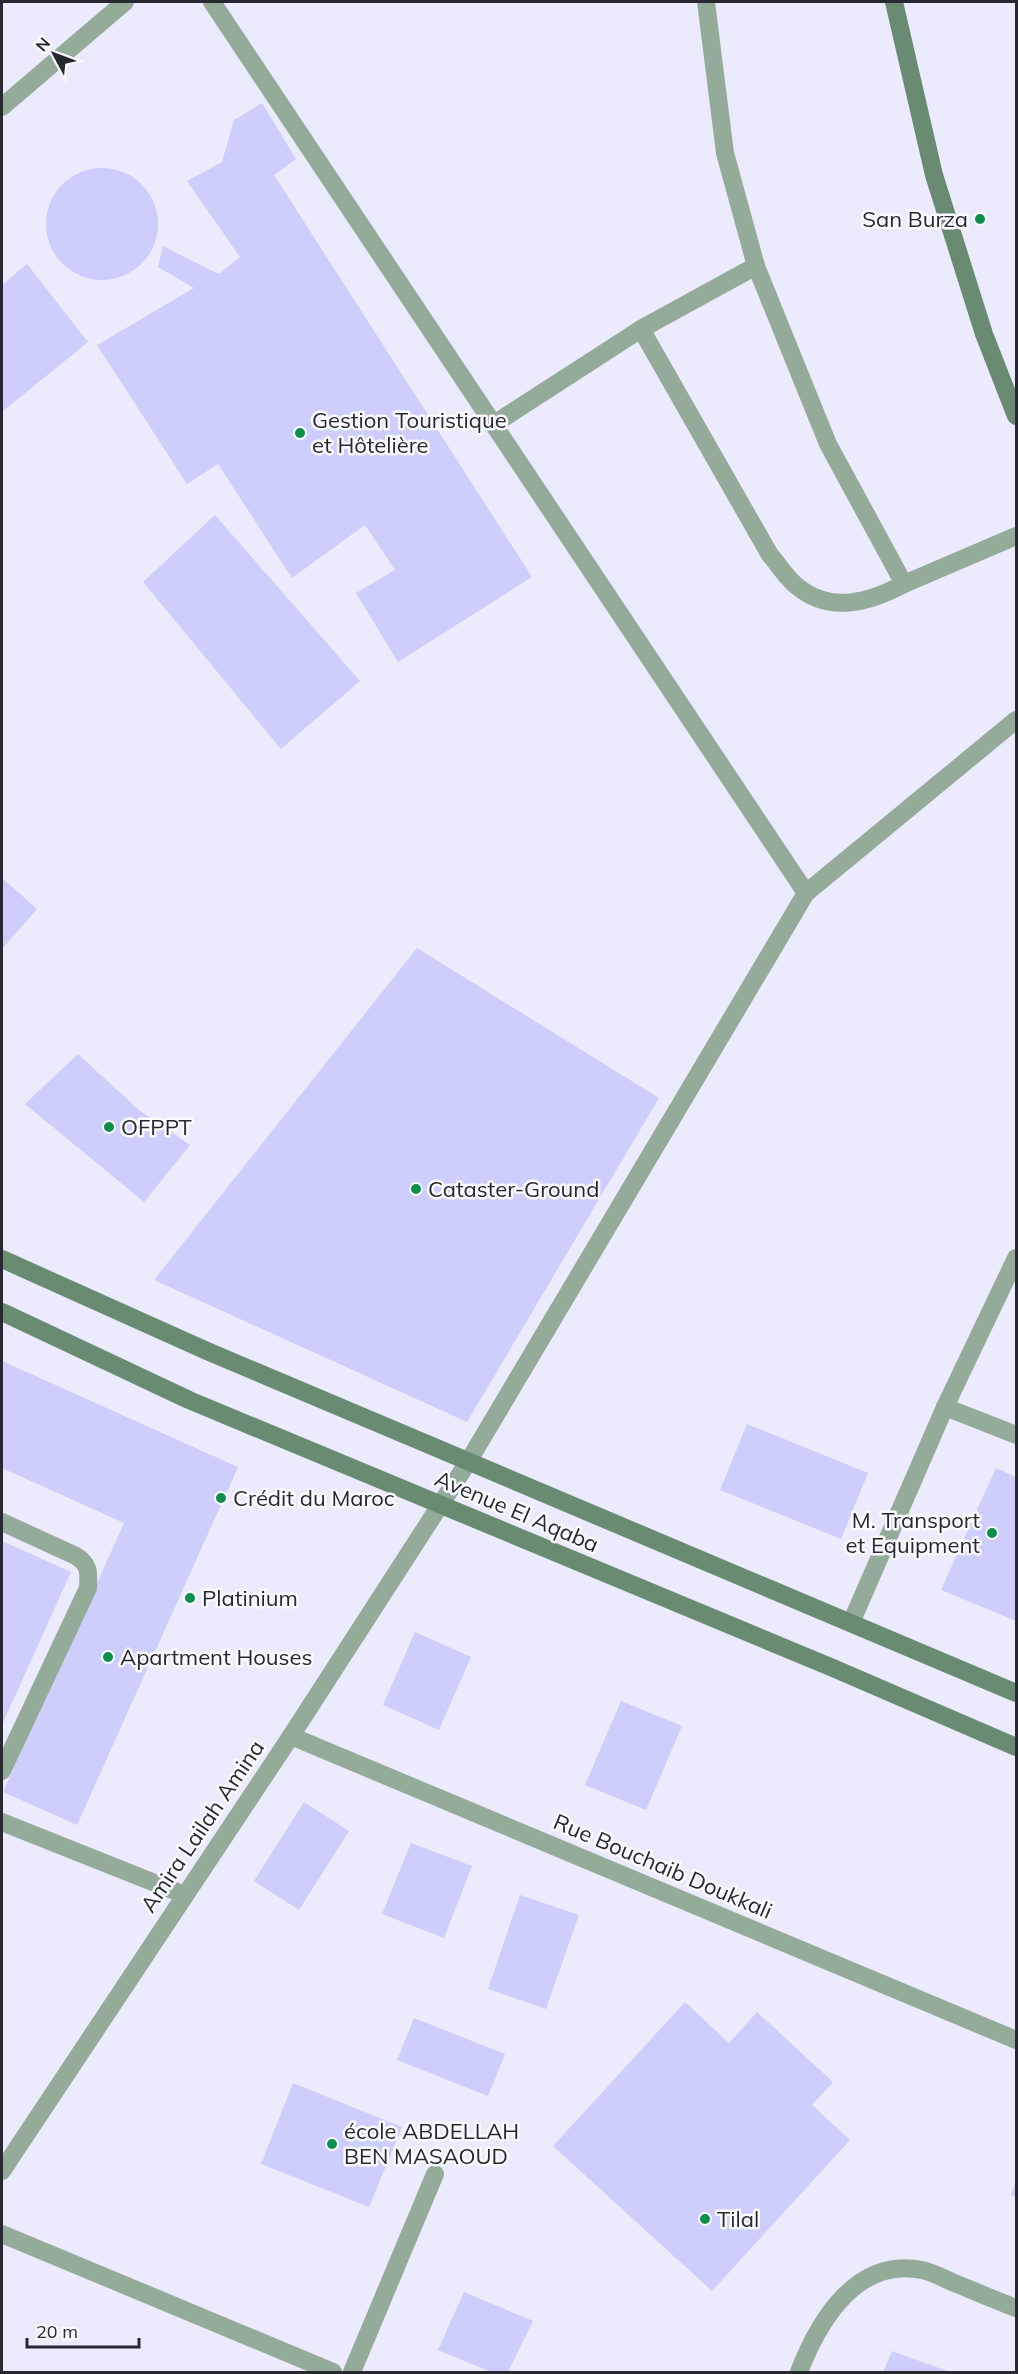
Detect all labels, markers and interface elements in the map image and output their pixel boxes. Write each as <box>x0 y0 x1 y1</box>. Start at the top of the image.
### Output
north arrow <box>24 24 84 84</box>
text: N <box>31 33 54 55</box>
place label: San Burza <box>862 205 968 233</box>
marker: San Burza <box>973 212 987 226</box>
place label: Gestion Touristique et Hôtelière <box>312 406 507 459</box>
marker: Gestion Touristique et Hôtelière <box>293 426 307 440</box>
place label: OFPPT <box>121 1113 192 1141</box>
marker: OFPPT <box>102 1120 116 1134</box>
place label: Cataster-Ground <box>428 1175 599 1203</box>
marker: Cataster-Ground <box>409 1182 423 1196</box>
street label: Avenue El Aqaba <box>431 1464 603 1558</box>
place label: Crédit du Maroc <box>233 1484 395 1512</box>
marker: Crédit du Maroc <box>214 1491 228 1505</box>
place label: M. Transport et Equipment <box>846 1506 980 1559</box>
marker: M. Transport et Equipment <box>985 1526 999 1540</box>
place label: Platinium <box>202 1584 298 1612</box>
marker: Platinium <box>183 1591 197 1605</box>
place label: Apartment Houses <box>120 1643 312 1671</box>
marker: Apartment Houses <box>101 1650 115 1664</box>
street label: Amira Lailah Amina <box>134 1734 270 1918</box>
street label: Rue Bouchaib Doukkali <box>549 1807 777 1925</box>
place label: école ABDELLAH BEN MASAOUD <box>344 2117 519 2170</box>
marker: école ABDELLAH BEN MASAOUD <box>325 2137 339 2151</box>
place label: Tilal <box>717 2205 759 2233</box>
marker: Tilal <box>698 2212 712 2226</box>
scale bar <box>27 2311 140 2349</box>
text: 20 m <box>36 2320 78 2343</box>

